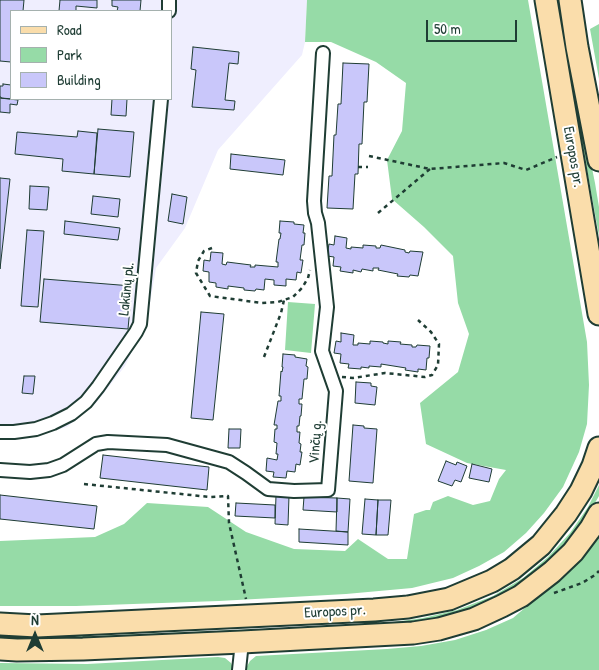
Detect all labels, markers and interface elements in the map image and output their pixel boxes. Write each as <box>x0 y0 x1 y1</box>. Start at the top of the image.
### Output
legend <box>10 10 172 100</box>
scale bar <box>429 10 520 42</box>
text: 50 m <box>434 18 461 39</box>
text: Road <box>57 19 82 40</box>
text: Park <box>57 44 82 65</box>
text: Building <box>57 69 101 90</box>
street label: Europos pr. <box>559 125 587 189</box>
street label: Lakūnų pl. <box>115 261 139 317</box>
street label: Vinčų g. <box>305 420 327 464</box>
street label: Europos pr. <box>304 601 366 623</box>
north arrow <box>10 610 60 660</box>
text: N <box>31 610 39 629</box>

